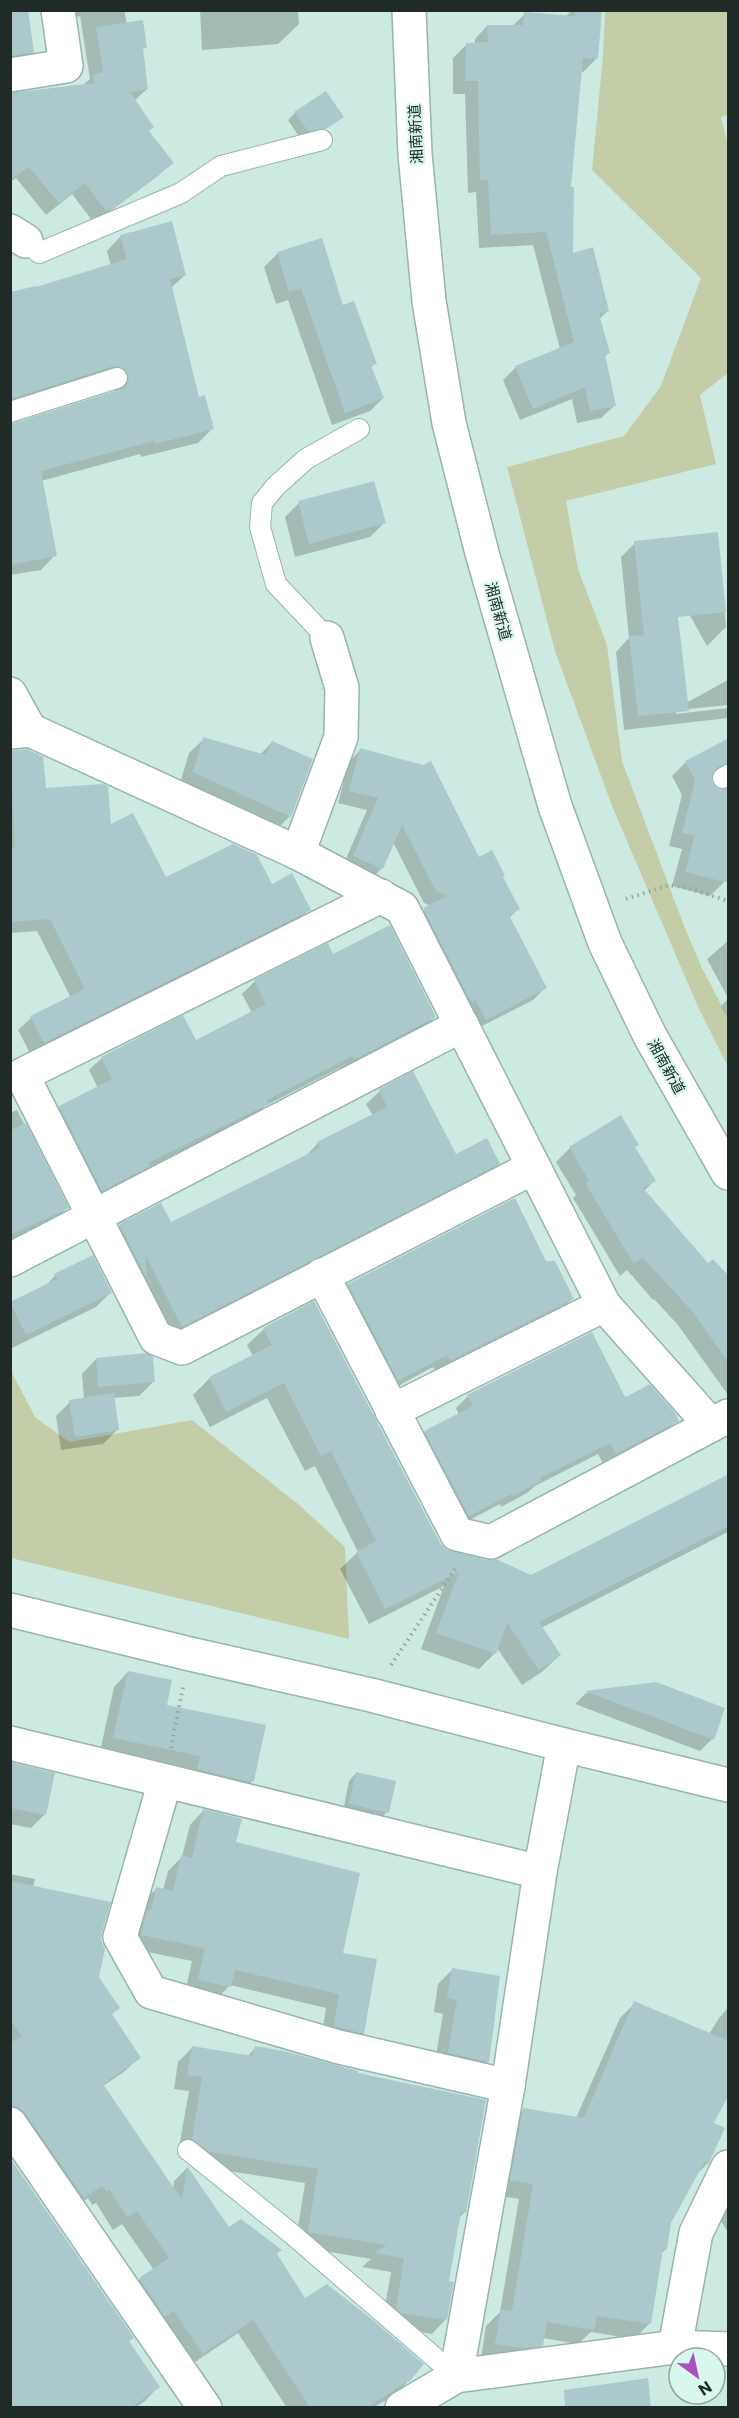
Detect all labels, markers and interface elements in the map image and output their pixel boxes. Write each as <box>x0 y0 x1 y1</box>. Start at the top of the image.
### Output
street label: 湘南新道 <box>404 104 426 164</box>
street label: 湘南新道 <box>482 580 516 642</box>
street label: 湘南新道 <box>645 1035 689 1097</box>
north arrow <box>667 2346 727 2406</box>
text: N <box>695 2378 716 2400</box>

